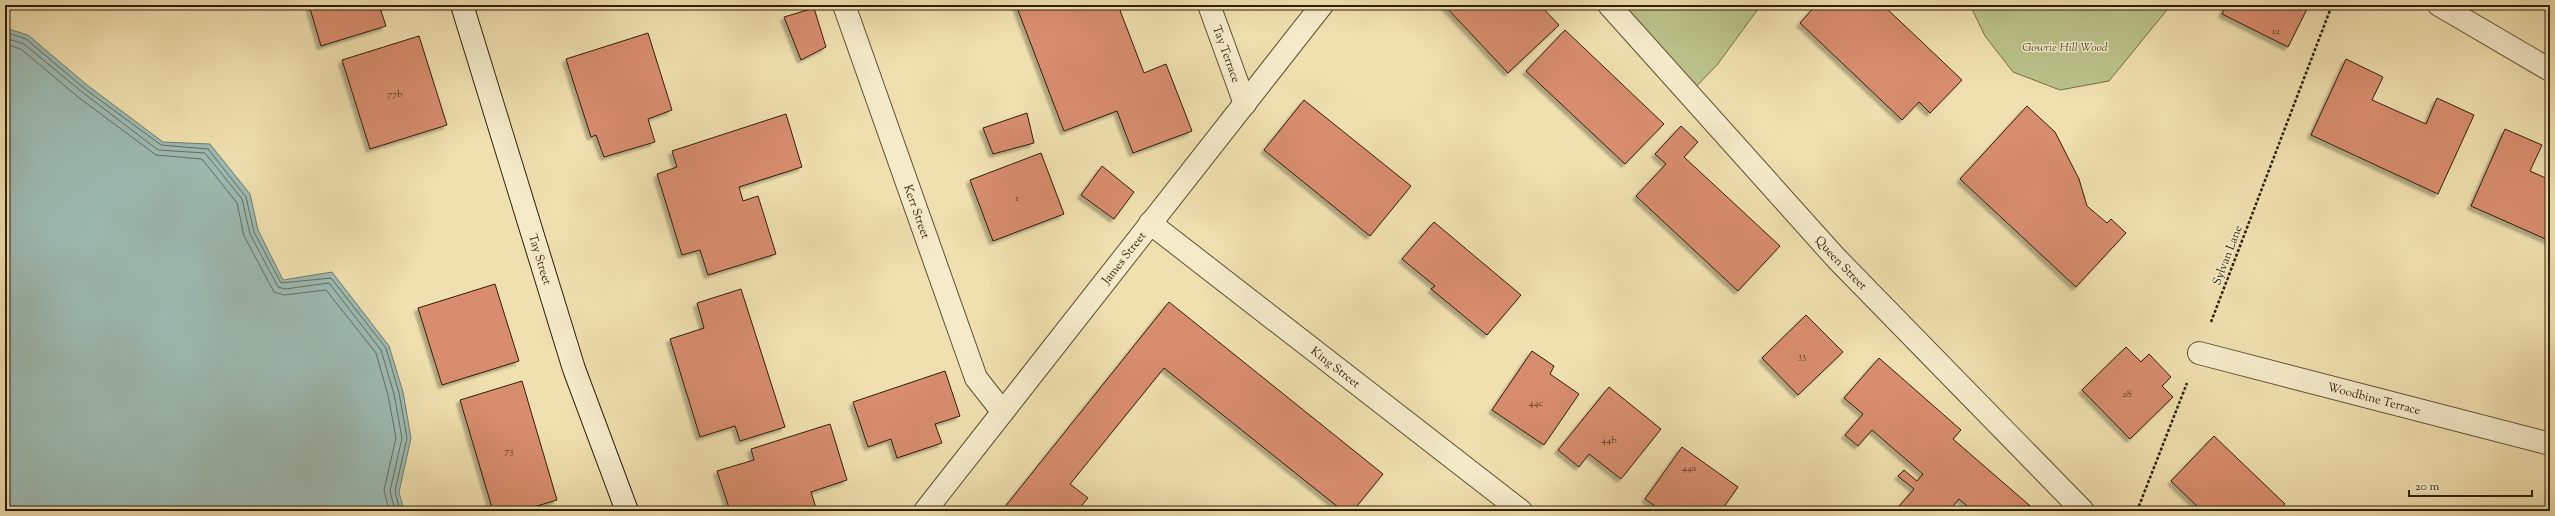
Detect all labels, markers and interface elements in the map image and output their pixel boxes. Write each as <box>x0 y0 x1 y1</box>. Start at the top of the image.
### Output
street label: Tay Terrace <box>1207 23 1245 86</box>
house number: 12 <box>2272 24 2280 39</box>
park label: Gowrie Hill Wood <box>2022 39 2108 57</box>
house number: 77b <box>387 87 403 102</box>
street label: Kerr Street <box>898 182 934 241</box>
house number: 1 <box>1015 191 1019 206</box>
street label: Sylvan Lane <box>2208 222 2248 288</box>
street label: James Street <box>1097 228 1151 289</box>
street label: Tay Street <box>523 232 556 287</box>
street label: Queen Street <box>1810 232 1871 295</box>
street label: King Street <box>1306 343 1364 393</box>
house number: 33 <box>1798 349 1806 364</box>
street label: Woodbine Terrace <box>2325 379 2423 420</box>
house number: 28 <box>2122 387 2132 402</box>
house number: 44c <box>1529 396 1544 411</box>
house number: 44b <box>1601 433 1617 448</box>
house number: 73 <box>504 444 514 459</box>
house number: 44a <box>1682 461 1697 476</box>
scale bar <box>2409 472 2532 498</box>
text: 20 m <box>2415 478 2440 496</box>

